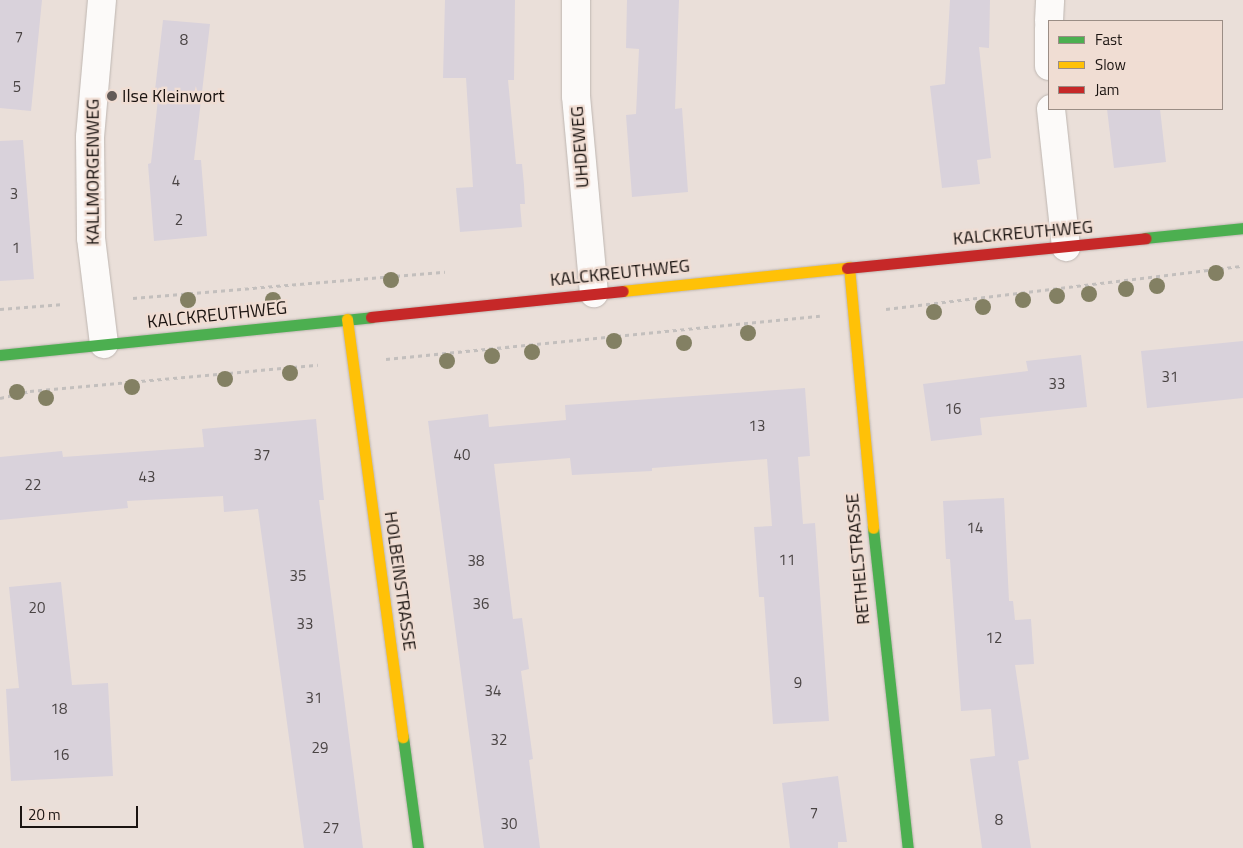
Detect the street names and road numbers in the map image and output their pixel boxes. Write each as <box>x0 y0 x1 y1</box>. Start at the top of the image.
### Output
street label: KALLMORGENWEG <box>82 99 104 245</box>
street label: UHDEWEG <box>566 105 594 189</box>
street label: KALCKREUTHWEG <box>952 216 1094 250</box>
street label: KALCKREUTHWEG <box>549 255 691 291</box>
street label: KALCKREUTHWEG <box>146 297 288 333</box>
street label: RETHELSTRASSE <box>842 493 874 625</box>
street label: HOLBEINSTRASSE <box>380 510 420 652</box>

